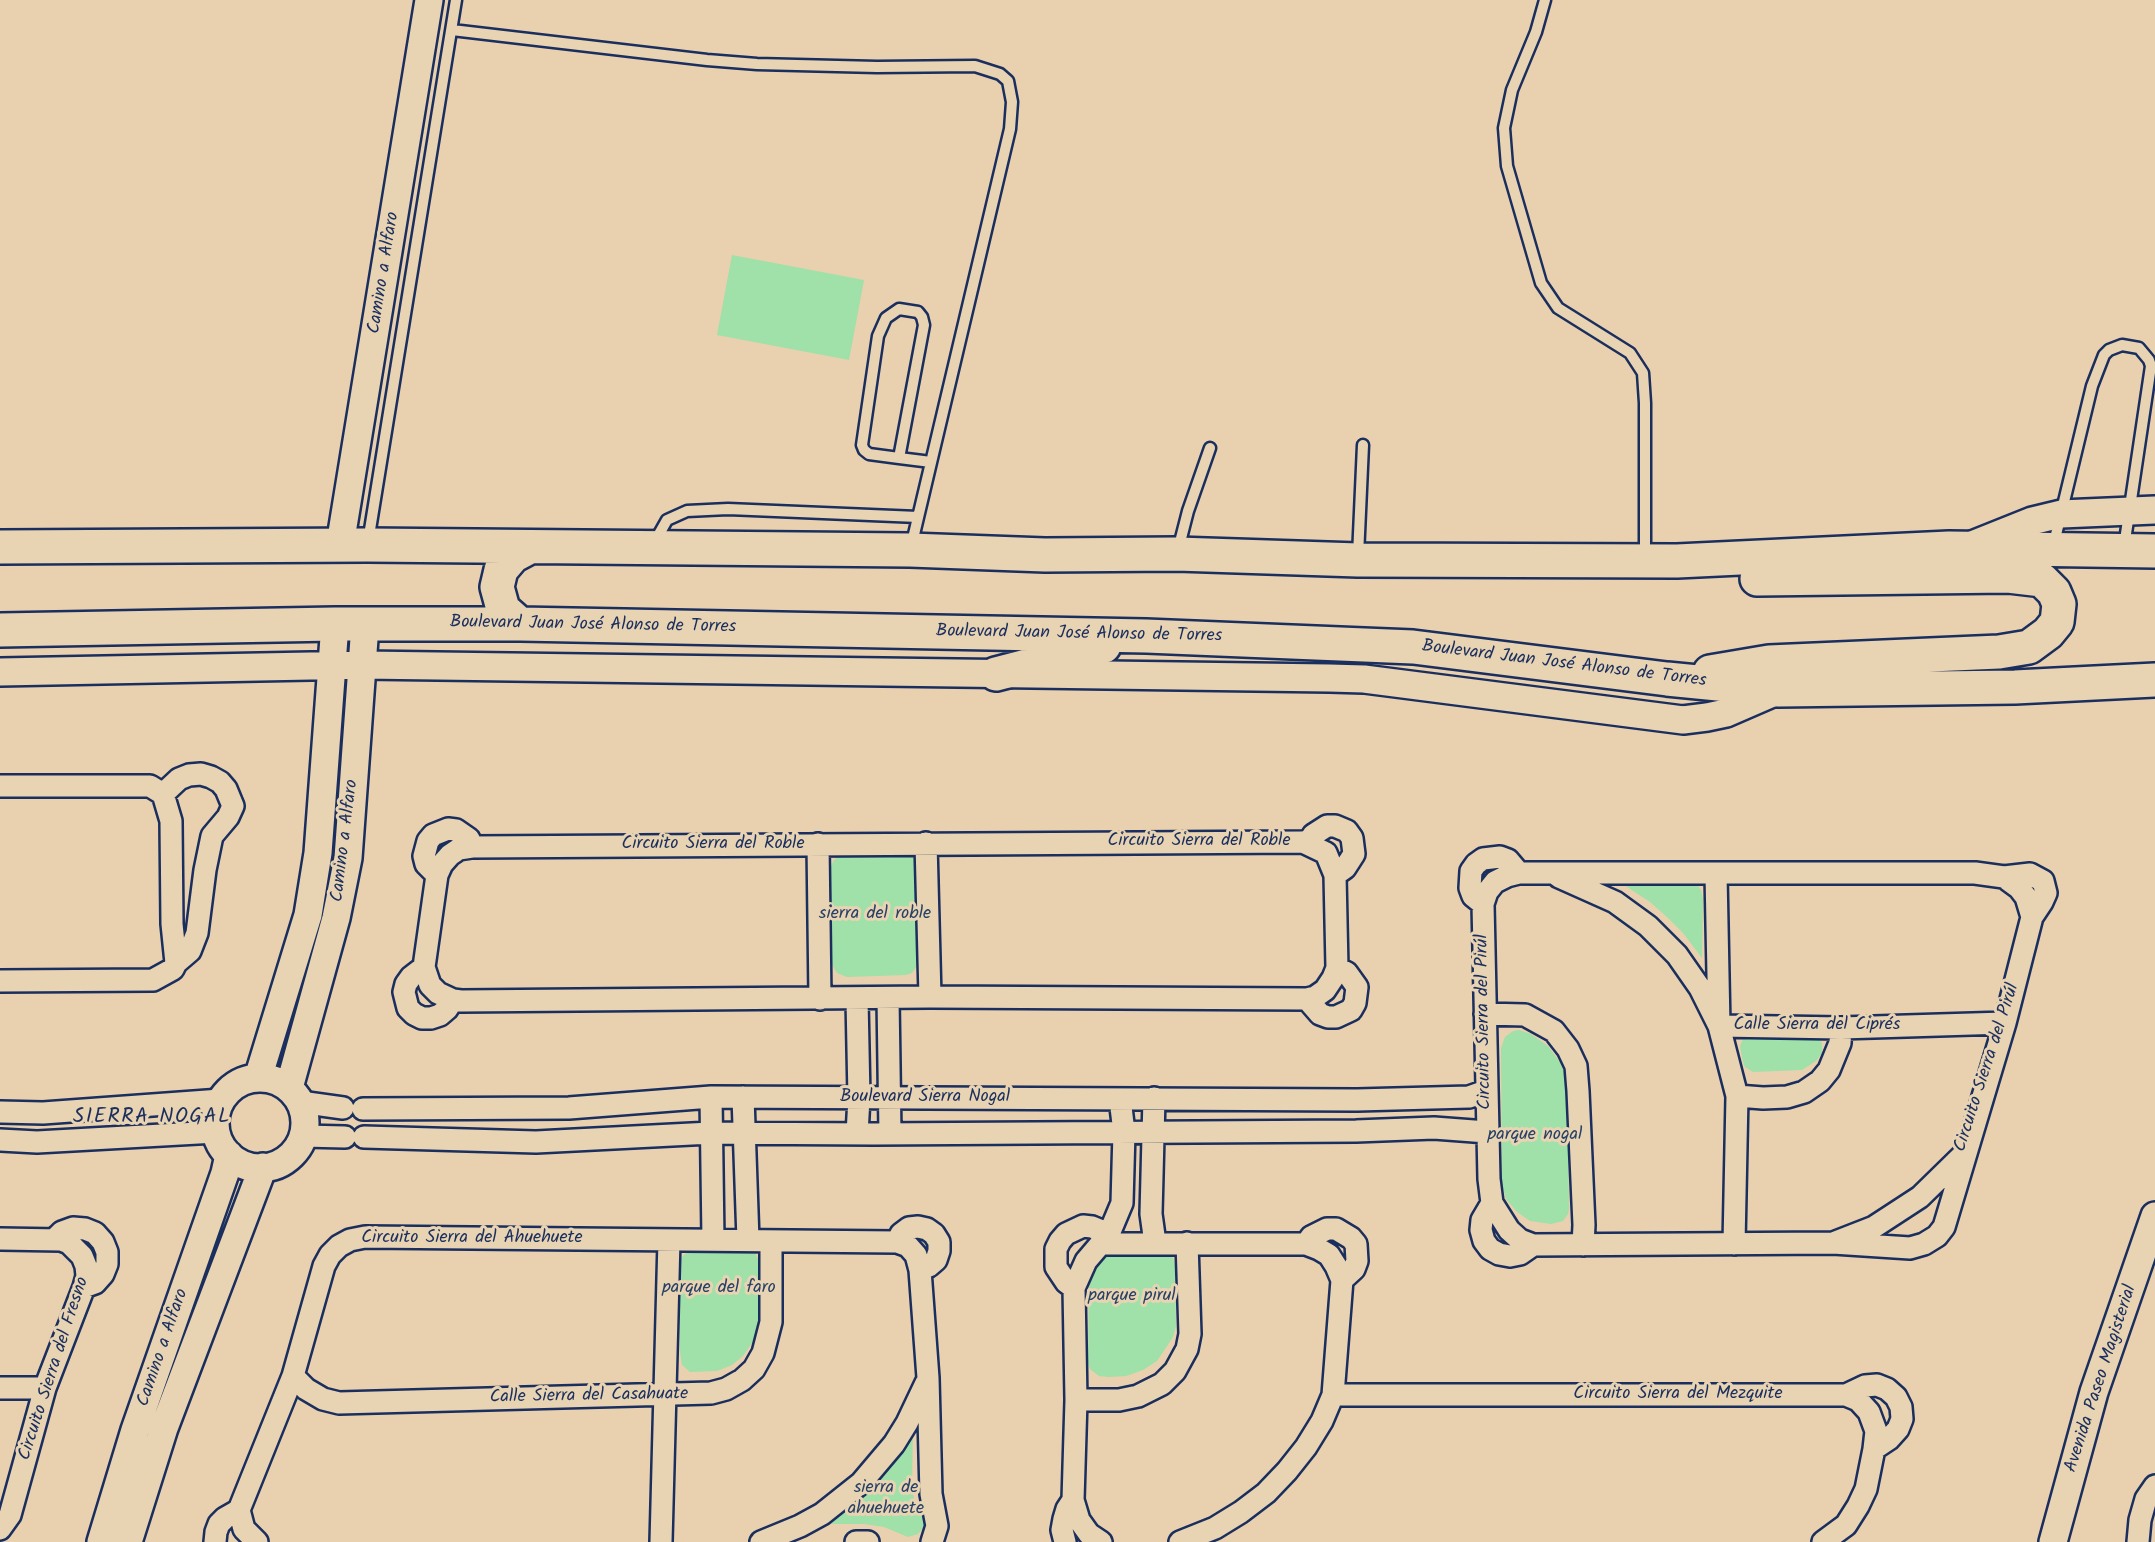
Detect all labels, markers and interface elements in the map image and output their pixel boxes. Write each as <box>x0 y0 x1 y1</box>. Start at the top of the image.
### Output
street label: Camino a Alfaro <box>365 210 405 336</box>
street label: Boulevard Juan José Alonso de Torres <box>450 613 736 639</box>
street label: Boulevard Juan José Alonso de Torres <box>936 622 1222 648</box>
street label: Boulevard Juan José Alonso de Torres <box>1420 637 1708 693</box>
street label: Camino a Alfaro <box>328 779 364 903</box>
street label: Circuito Sierra del Roble <box>1107 831 1291 853</box>
street label: Circuito Sierra del Roble <box>621 834 805 856</box>
park label: sierra del roble <box>819 904 931 926</box>
street label: Circuito Sierra del Pirúl <box>1473 934 1497 1110</box>
street label: Circuito Sierra del Pirúl <box>1951 981 2025 1155</box>
street label: Calle Sierra del Ciprés <box>1734 1015 1900 1037</box>
street label: Boulevard Sierra Nogal <box>840 1087 1010 1109</box>
district label: SIERRA NOGAL <box>73 1105 231 1131</box>
park label: parque nogal <box>1488 1125 1582 1147</box>
street label: Circuito Sierra del Ahuehuete <box>361 1228 583 1250</box>
street label: Circuito Sierra del Fresno <box>15 1275 95 1463</box>
park label: parque del faro <box>662 1278 776 1300</box>
street label: Avenida Paseo Magisterial <box>2061 1283 2143 1475</box>
street label: Camino a Alfaro <box>134 1286 194 1410</box>
park label: parque pirul <box>1088 1286 1176 1308</box>
street label: Calle Sierra del Casahuate <box>489 1384 689 1410</box>
street label: Circuito Sierra del Mezquite <box>1573 1384 1783 1406</box>
park label: sierra de ahuehuete <box>848 1478 924 1520</box>

